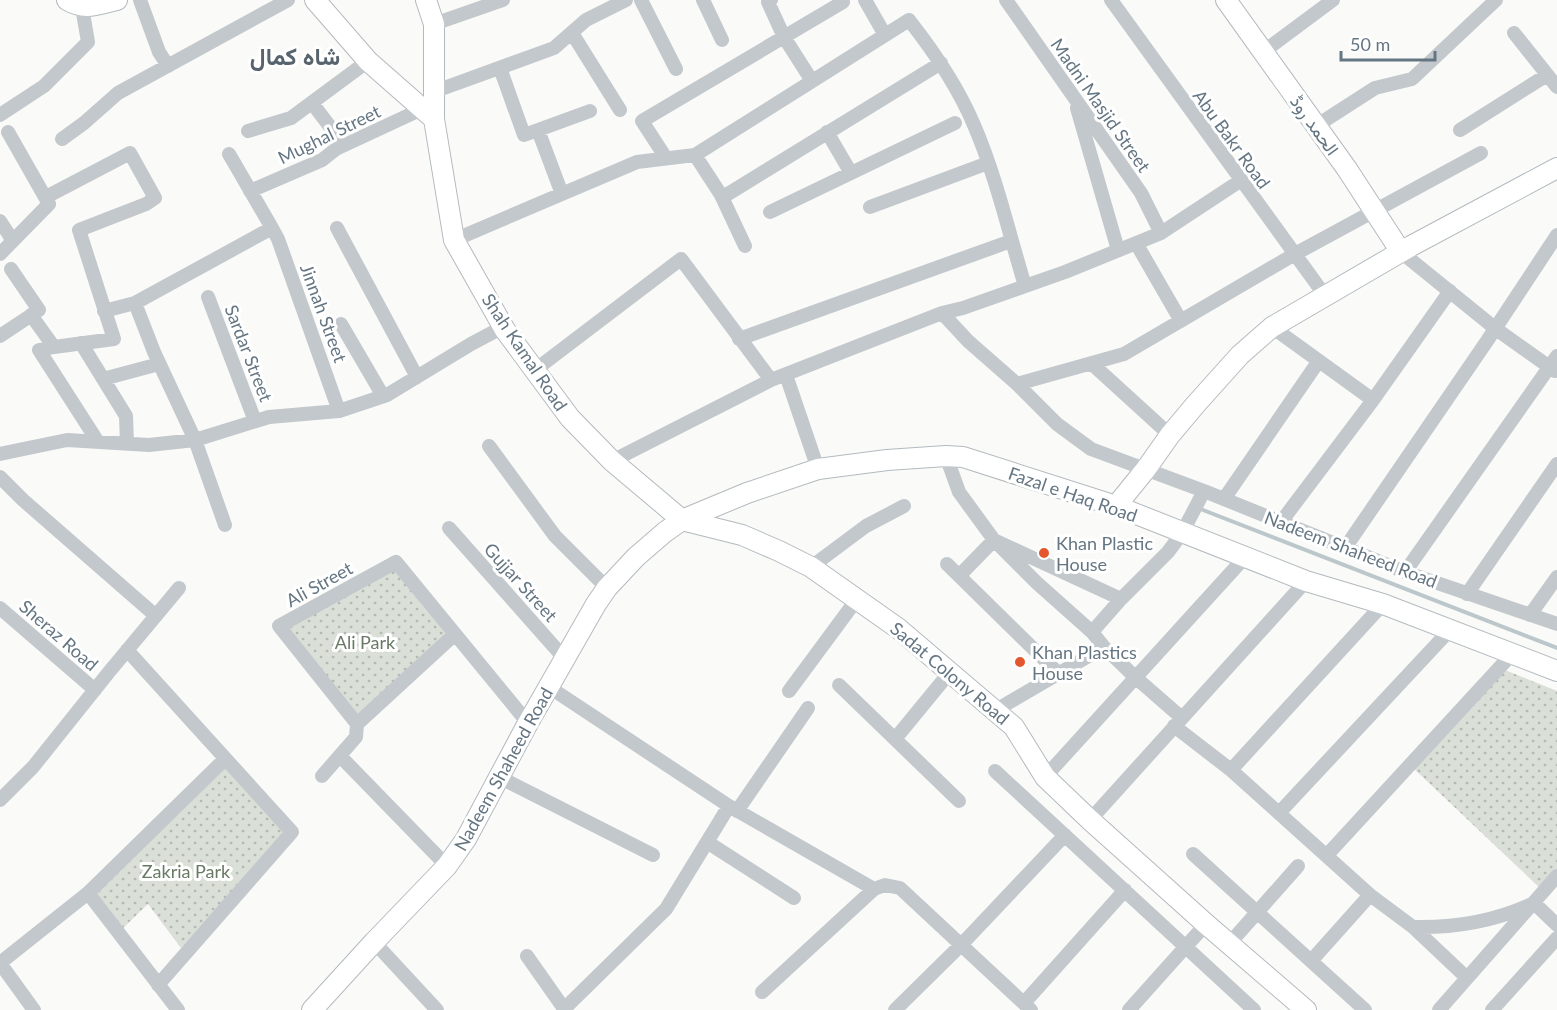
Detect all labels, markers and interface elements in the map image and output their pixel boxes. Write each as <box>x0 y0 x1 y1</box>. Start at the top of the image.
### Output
scale bar <box>1341 24 1436 62</box>
text: 50 m <box>1350 33 1390 55</box>
street label: Madni Masjid Street <box>1047 34 1156 177</box>
district label: شاہ کمال <box>250 41 340 72</box>
street label: Abu Bakr Road <box>1189 85 1275 193</box>
street label: الحمد روڈ <box>1285 91 1344 160</box>
street label: Mughal Street <box>274 100 384 168</box>
street label: Jinnah Street <box>296 261 352 366</box>
street label: Shah Kamal Road <box>478 289 572 415</box>
street label: Sardar Street <box>220 301 278 405</box>
street label: Fazal e Haq Road <box>1006 462 1140 526</box>
street label: Nadeem Shaheed Road <box>1262 506 1440 592</box>
place label: Khan Plastic House <box>1056 532 1153 575</box>
street label: Gujjar Street <box>480 538 563 626</box>
marker: Khan Plastic House <box>1037 546 1051 560</box>
street label: Ali Street <box>282 556 357 611</box>
street label: Sheraz Road <box>15 595 103 675</box>
street label: Sadat Colony Road <box>886 617 1014 729</box>
park label: Ali Park <box>335 631 396 653</box>
place label: Khan Plastics House <box>1032 641 1137 684</box>
marker: Khan Plastics House <box>1013 655 1027 669</box>
street label: Nadeem Shaheed Road <box>449 684 557 854</box>
park label: Zakria Park <box>142 860 231 882</box>

